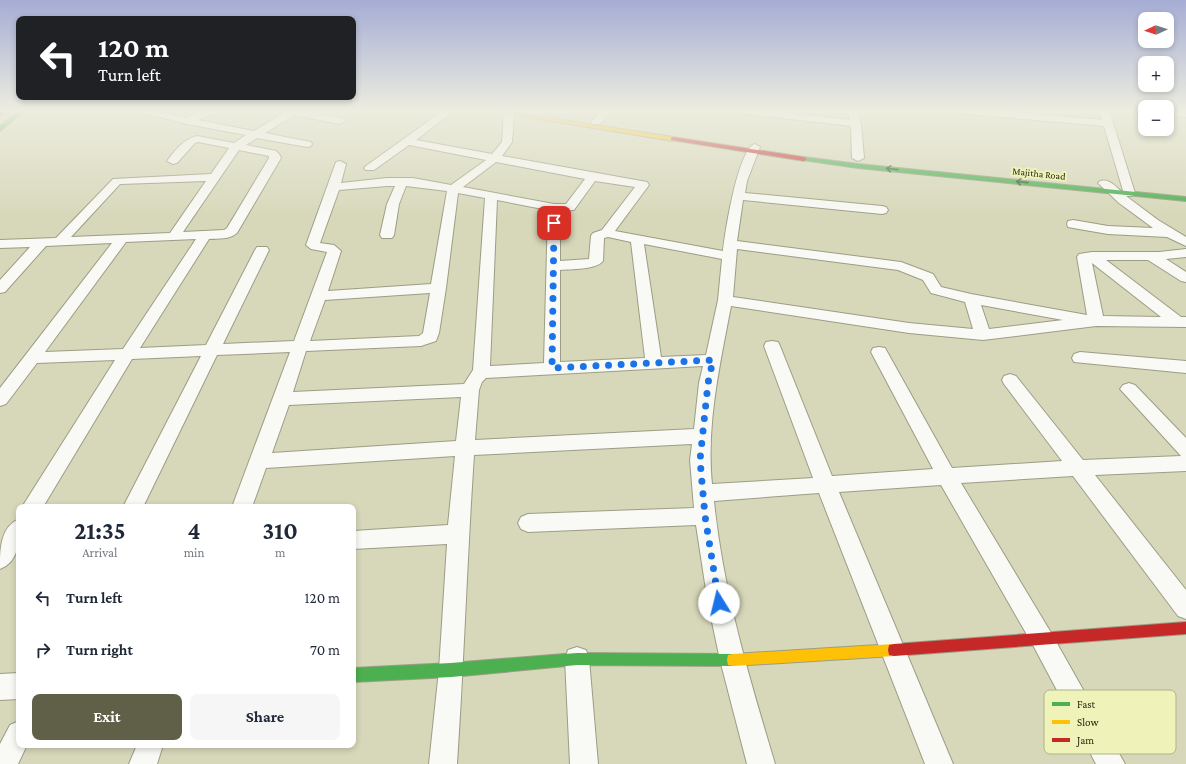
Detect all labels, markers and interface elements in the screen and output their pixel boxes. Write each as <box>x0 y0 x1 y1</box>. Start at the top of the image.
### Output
north arrow <box>1138 12 1174 48</box>
map controls <box>1138 12 1174 136</box>
icon: left <box>32 32 84 84</box>
text: 120 m <box>98 32 169 63</box>
button: + <box>1138 56 1174 92</box>
text: Turn left <box>98 65 161 85</box>
button: − <box>1138 100 1174 136</box>
street label: Majitha Road <box>1012 165 1067 183</box>
one-way arrow <box>886 166 899 173</box>
one-way arrow <box>1016 179 1029 186</box>
pin <box>537 206 571 240</box>
icon: arrive <box>543 212 565 234</box>
text: 21:35 <box>74 517 126 544</box>
text: 4 <box>188 517 201 544</box>
text: 310 <box>263 517 298 544</box>
text: Arrival <box>82 545 118 560</box>
text: min <box>184 545 204 560</box>
text: m <box>275 545 285 560</box>
position arrow <box>698 582 740 624</box>
icon: left <box>32 587 54 609</box>
text: Turn left <box>66 590 122 606</box>
text: 120 m <box>305 590 340 606</box>
icon: right <box>32 639 54 661</box>
text: Turn right <box>66 642 133 658</box>
text: 70 m <box>310 642 340 658</box>
legend <box>1044 690 1176 754</box>
button: Exit <box>32 694 182 740</box>
button: Share <box>190 694 340 740</box>
text: Fast <box>1077 698 1096 710</box>
text: Slow <box>1077 716 1099 728</box>
text: Jam <box>1076 734 1094 747</box>

